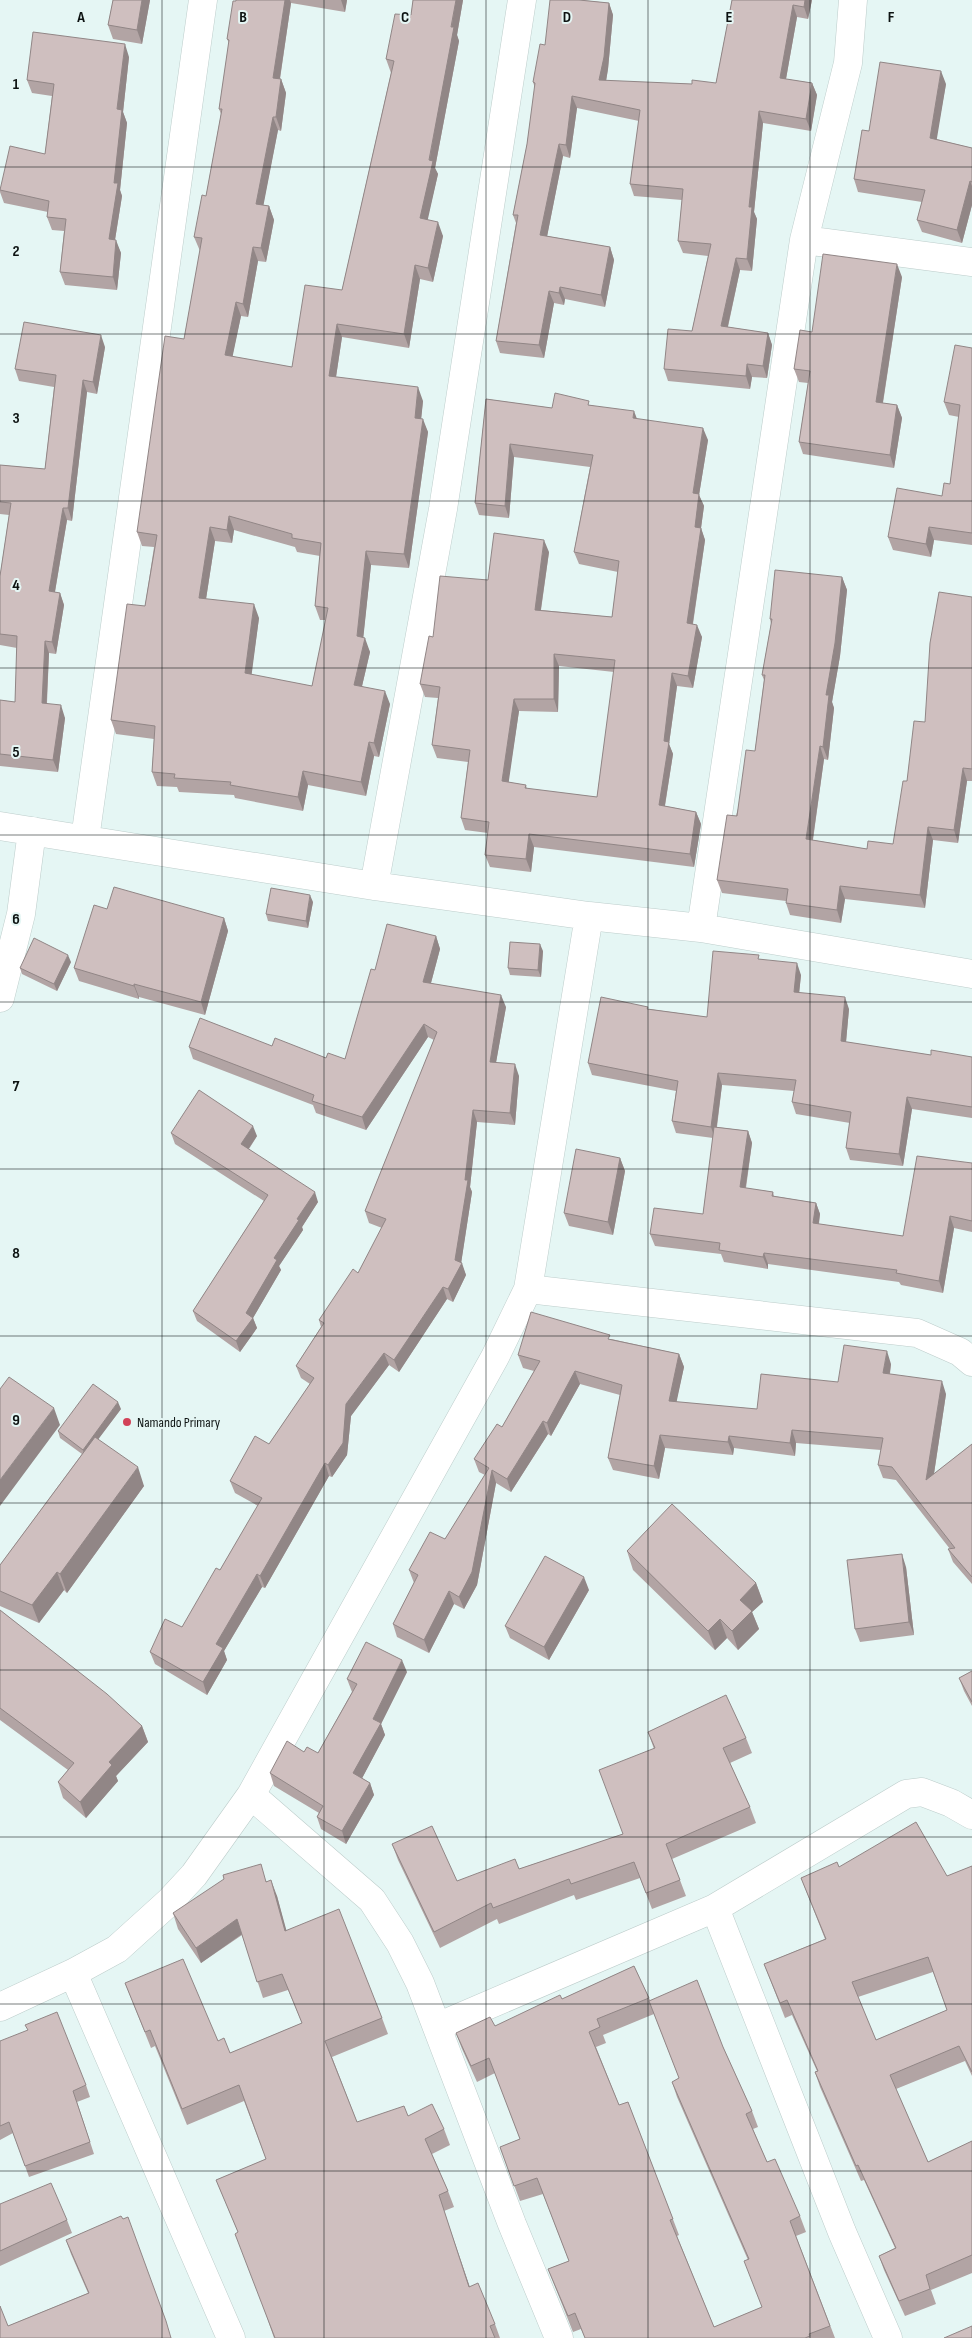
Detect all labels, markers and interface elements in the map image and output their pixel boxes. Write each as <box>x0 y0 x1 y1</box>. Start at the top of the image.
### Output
text: A <box>76 8 85 27</box>
text: B <box>239 8 247 27</box>
text: C <box>401 8 409 27</box>
text: D <box>563 8 571 27</box>
text: E <box>726 8 733 27</box>
text: F <box>888 8 895 27</box>
text: 1 <box>13 75 20 94</box>
text: 2 <box>12 242 20 261</box>
text: 3 <box>12 409 20 428</box>
text: 4 <box>12 576 20 595</box>
text: 5 <box>12 743 20 762</box>
text: 6 <box>12 910 20 929</box>
text: 7 <box>13 1077 20 1096</box>
text: 8 <box>12 1244 20 1263</box>
text: 9 <box>12 1411 20 1430</box>
place label: Namando Primary <box>137 1414 221 1431</box>
marker: Namando Primary <box>121 1416 133 1428</box>

